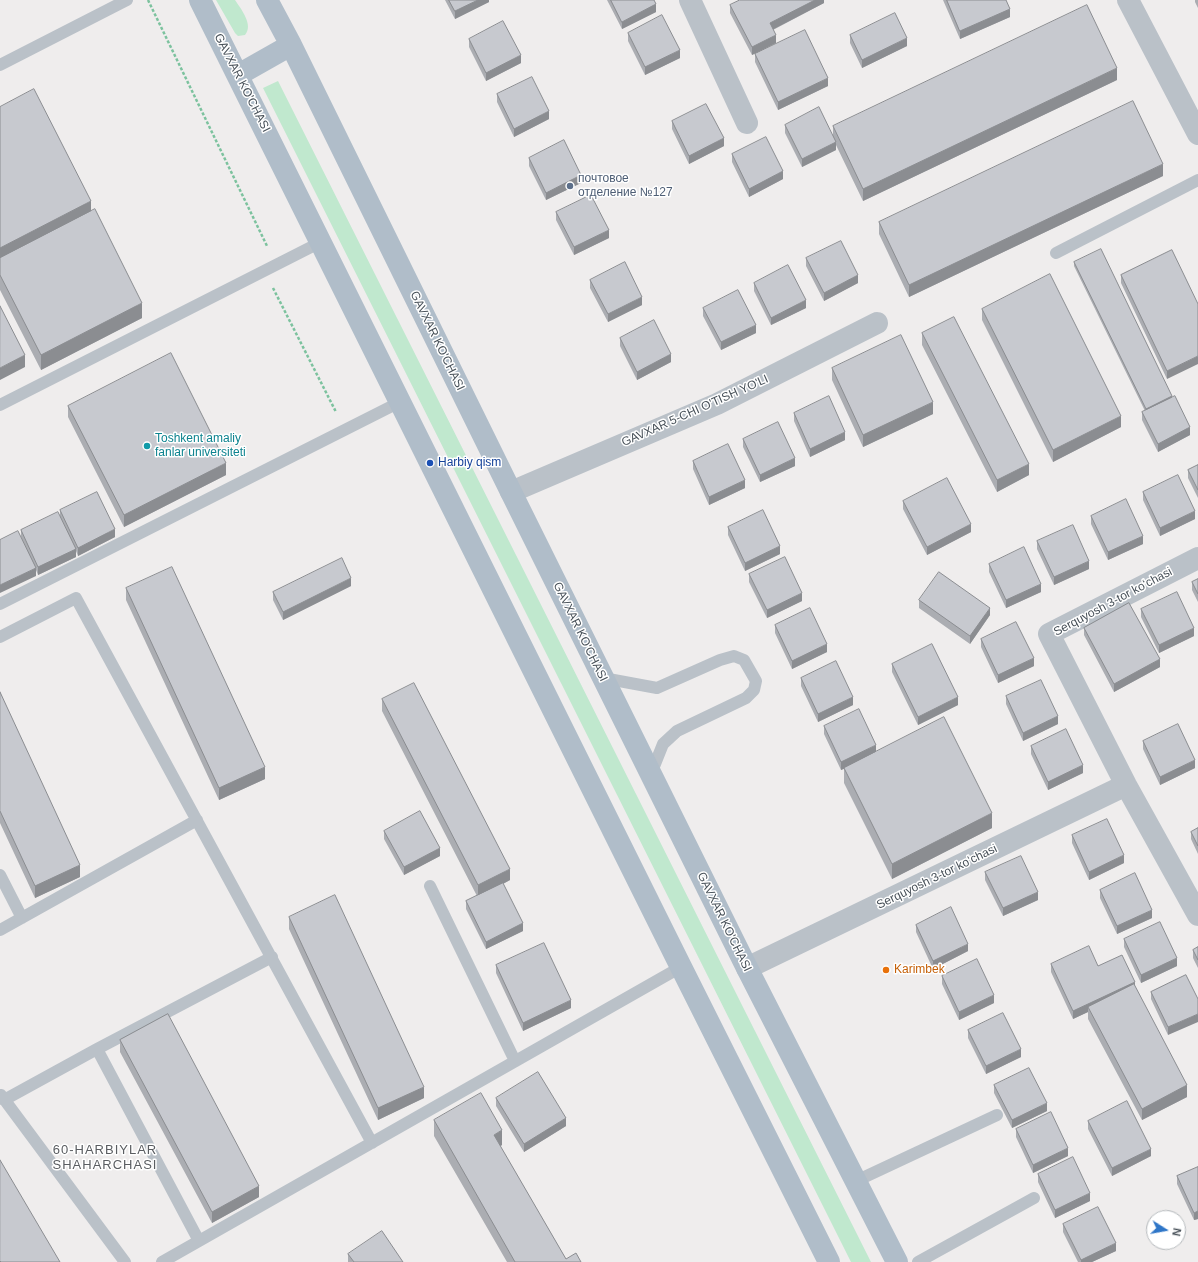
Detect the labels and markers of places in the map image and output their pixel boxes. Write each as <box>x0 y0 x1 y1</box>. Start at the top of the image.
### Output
place label: почтовое отделение №127 <box>578 172 673 200</box>
marker: почтовое отделение №127 <box>565 181 575 191</box>
place label: Toshkent amaliy fanlar universiteti <box>155 432 246 460</box>
marker: Toshkent amaliy fanlar universiteti <box>142 441 152 451</box>
place label: Harbiy qism <box>438 456 501 470</box>
marker: Harbiy qism <box>425 458 435 468</box>
place label: Karimbek <box>894 963 945 977</box>
marker: Karimbek <box>881 965 891 975</box>

